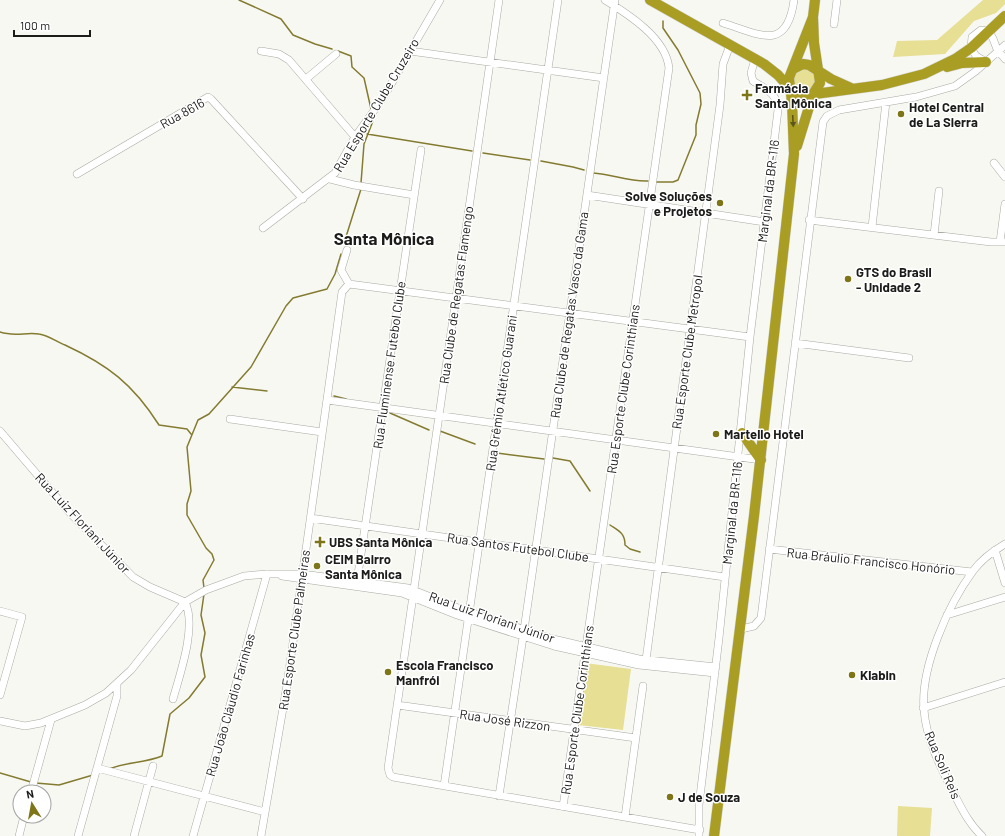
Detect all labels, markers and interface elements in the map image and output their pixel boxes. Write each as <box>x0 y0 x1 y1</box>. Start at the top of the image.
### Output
scale bar <box>14 12 90 38</box>
text: 100 m <box>20 18 50 32</box>
street label: Rua Esporte Clube Cruzeiro <box>330 35 422 175</box>
place label: Farmácia Santa Mônica <box>755 80 832 111</box>
marker: Farmácia Santa Mônica <box>742 90 752 100</box>
street label: Rua 8616 <box>157 94 207 132</box>
place label: Hotel Central de La Sierra <box>909 99 984 130</box>
marker: Hotel Central de La Sierra <box>896 109 906 119</box>
one-way arrow <box>789 115 796 127</box>
street label: Marginal da BR-116 <box>754 138 782 243</box>
place label: Solve Soluções e Projetos <box>625 188 712 219</box>
marker: Solve Soluções e Projetos <box>715 198 725 208</box>
street label: Rua Clube de Regatas Flamengo <box>436 205 476 385</box>
street label: Rua Clube de Regatas Vasco da Gama <box>547 211 591 419</box>
district label: Santa Mônica <box>334 228 434 248</box>
place label: GTS do Brasil - Unidade 2 <box>856 264 932 295</box>
street label: Rua Esporte Clube Metropol <box>668 274 706 430</box>
marker: GTS do Brasil - Unidade 2 <box>843 274 853 284</box>
street label: Rua Fluminense Futebol Clube <box>369 280 409 450</box>
street label: Rua Esporte Clube Corinthians <box>603 303 643 475</box>
street label: Rua Grêmio Atlético Guarani <box>482 314 520 472</box>
place label: Martello Hotel <box>724 426 804 442</box>
marker: Martello Hotel <box>711 429 721 439</box>
street label: Marginal da BR-116 <box>719 460 745 565</box>
street label: Rua Luiz Floriani Júnior <box>32 469 134 577</box>
street label: Rua Santos Futebol Clube <box>446 529 590 565</box>
place label: UBS Santa Mônica <box>329 534 432 550</box>
marker: UBS Santa Mônica <box>314 536 326 548</box>
street label: Rua Bráulio Francisco Honório <box>786 544 956 578</box>
street label: Rua Esporte Clube Palmeiras <box>275 549 313 711</box>
place label: CEIM Bairro Santa Mônica <box>325 551 402 582</box>
marker: CEIM Bairro Santa Mônica <box>312 561 322 571</box>
street label: Rua Luiz Floriani Júnior <box>427 588 557 646</box>
street label: Rua Esporte Clube Corinthians <box>557 624 597 796</box>
street label: Rua João Cláudio Farinhas <box>202 632 258 778</box>
place label: Escola Francisco Manfrói <box>396 657 494 688</box>
marker: Escola Francisco Manfrói <box>383 667 393 677</box>
place label: Klabin <box>860 667 896 683</box>
marker: Klabin <box>847 670 857 680</box>
street label: Rua José Rizzon <box>459 706 551 734</box>
street label: Rua Soli Reis <box>922 729 964 801</box>
north arrow <box>12 784 52 824</box>
text: N <box>25 787 35 801</box>
place label: J de Souza <box>678 789 740 805</box>
marker: J de Souza <box>665 792 675 802</box>

